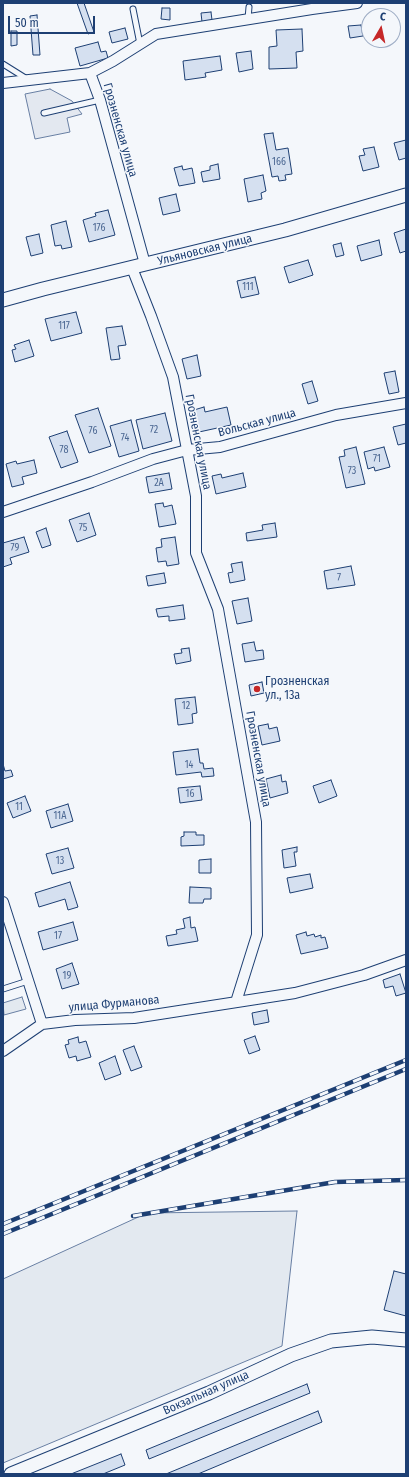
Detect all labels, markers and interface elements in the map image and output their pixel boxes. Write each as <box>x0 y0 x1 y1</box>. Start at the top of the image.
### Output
scale bar <box>10 8 97 34</box>
north arrow <box>361 8 401 48</box>
text: С <box>379 10 387 24</box>
text: 50 m <box>15 16 39 30</box>
street label: Грозненская улица <box>100 81 140 179</box>
house number: 166 <box>272 156 286 168</box>
house number: 176 <box>93 222 105 234</box>
street label: Ульяновская улица <box>156 231 254 269</box>
house number: 111 <box>242 281 254 293</box>
house number: 117 <box>58 320 70 332</box>
street label: Грозненская улица <box>182 393 214 491</box>
street label: Вольская улица <box>217 406 297 440</box>
house number: 72 <box>150 424 158 436</box>
house number: 76 <box>89 425 97 437</box>
house number: 74 <box>121 432 129 444</box>
house number: 78 <box>60 444 68 456</box>
house number: 71 <box>373 453 381 465</box>
house number: 73 <box>348 465 356 477</box>
house number: 2А <box>154 477 164 489</box>
house number: 75 <box>79 522 87 534</box>
house number: 79 <box>11 542 19 554</box>
house number: 7 <box>337 572 341 584</box>
place label: Грозненская ул., 13а <box>265 675 329 703</box>
marker: Грозненская ул., 13а <box>252 684 262 694</box>
house number: 12 <box>182 700 190 712</box>
street label: Грозненская улица <box>242 710 274 808</box>
house number: 14 <box>185 759 193 771</box>
house number: 16 <box>186 788 194 800</box>
house number: 11 <box>15 801 23 813</box>
house number: 11А <box>54 810 66 822</box>
house number: 13 <box>56 855 64 867</box>
house number: 17 <box>54 930 62 942</box>
house number: 19 <box>63 970 71 982</box>
street label: улица Фурманова <box>68 993 160 1015</box>
street label: Вокзальная улица <box>161 1368 251 1418</box>

